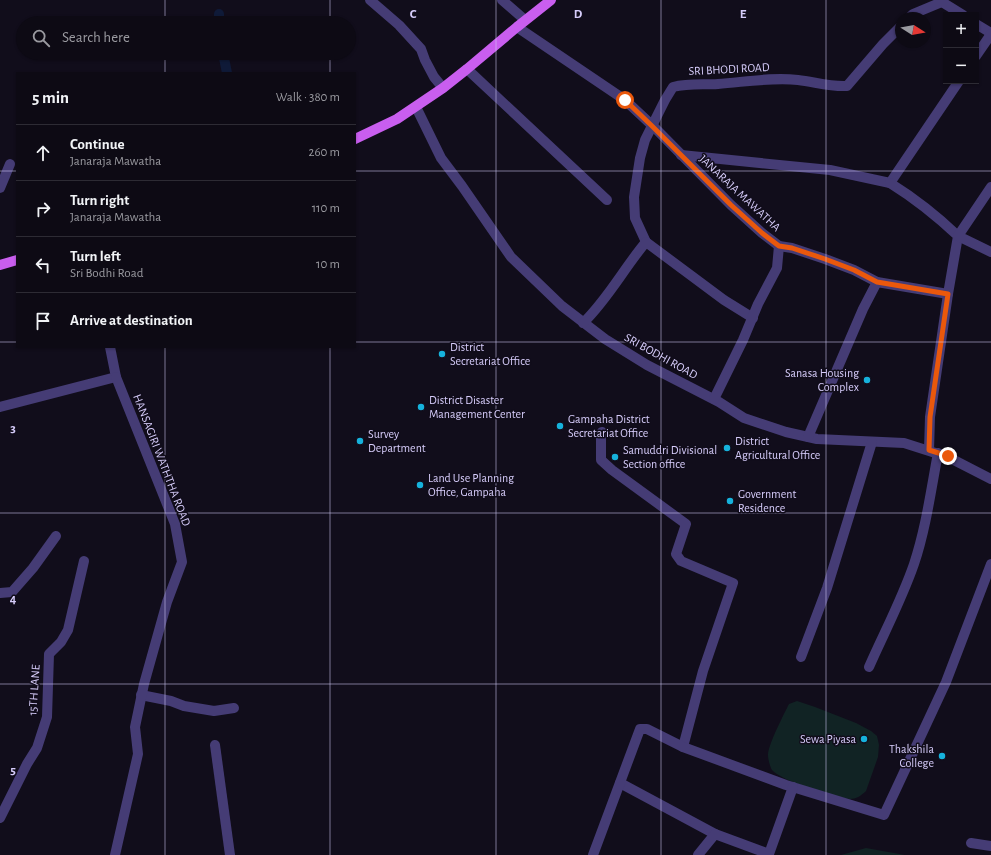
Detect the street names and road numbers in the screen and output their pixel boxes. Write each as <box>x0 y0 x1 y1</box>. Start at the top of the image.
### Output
street label: SRI BHODI ROAD <box>688 61 770 77</box>
street label: JANARAJA MAWATHA <box>697 152 783 234</box>
street label: SRI BODHI ROAD <box>622 331 700 381</box>
street label: HANSAGIRI WATHTHA ROAD <box>131 392 193 528</box>
street label: 15TH LANE <box>26 664 42 716</box>

